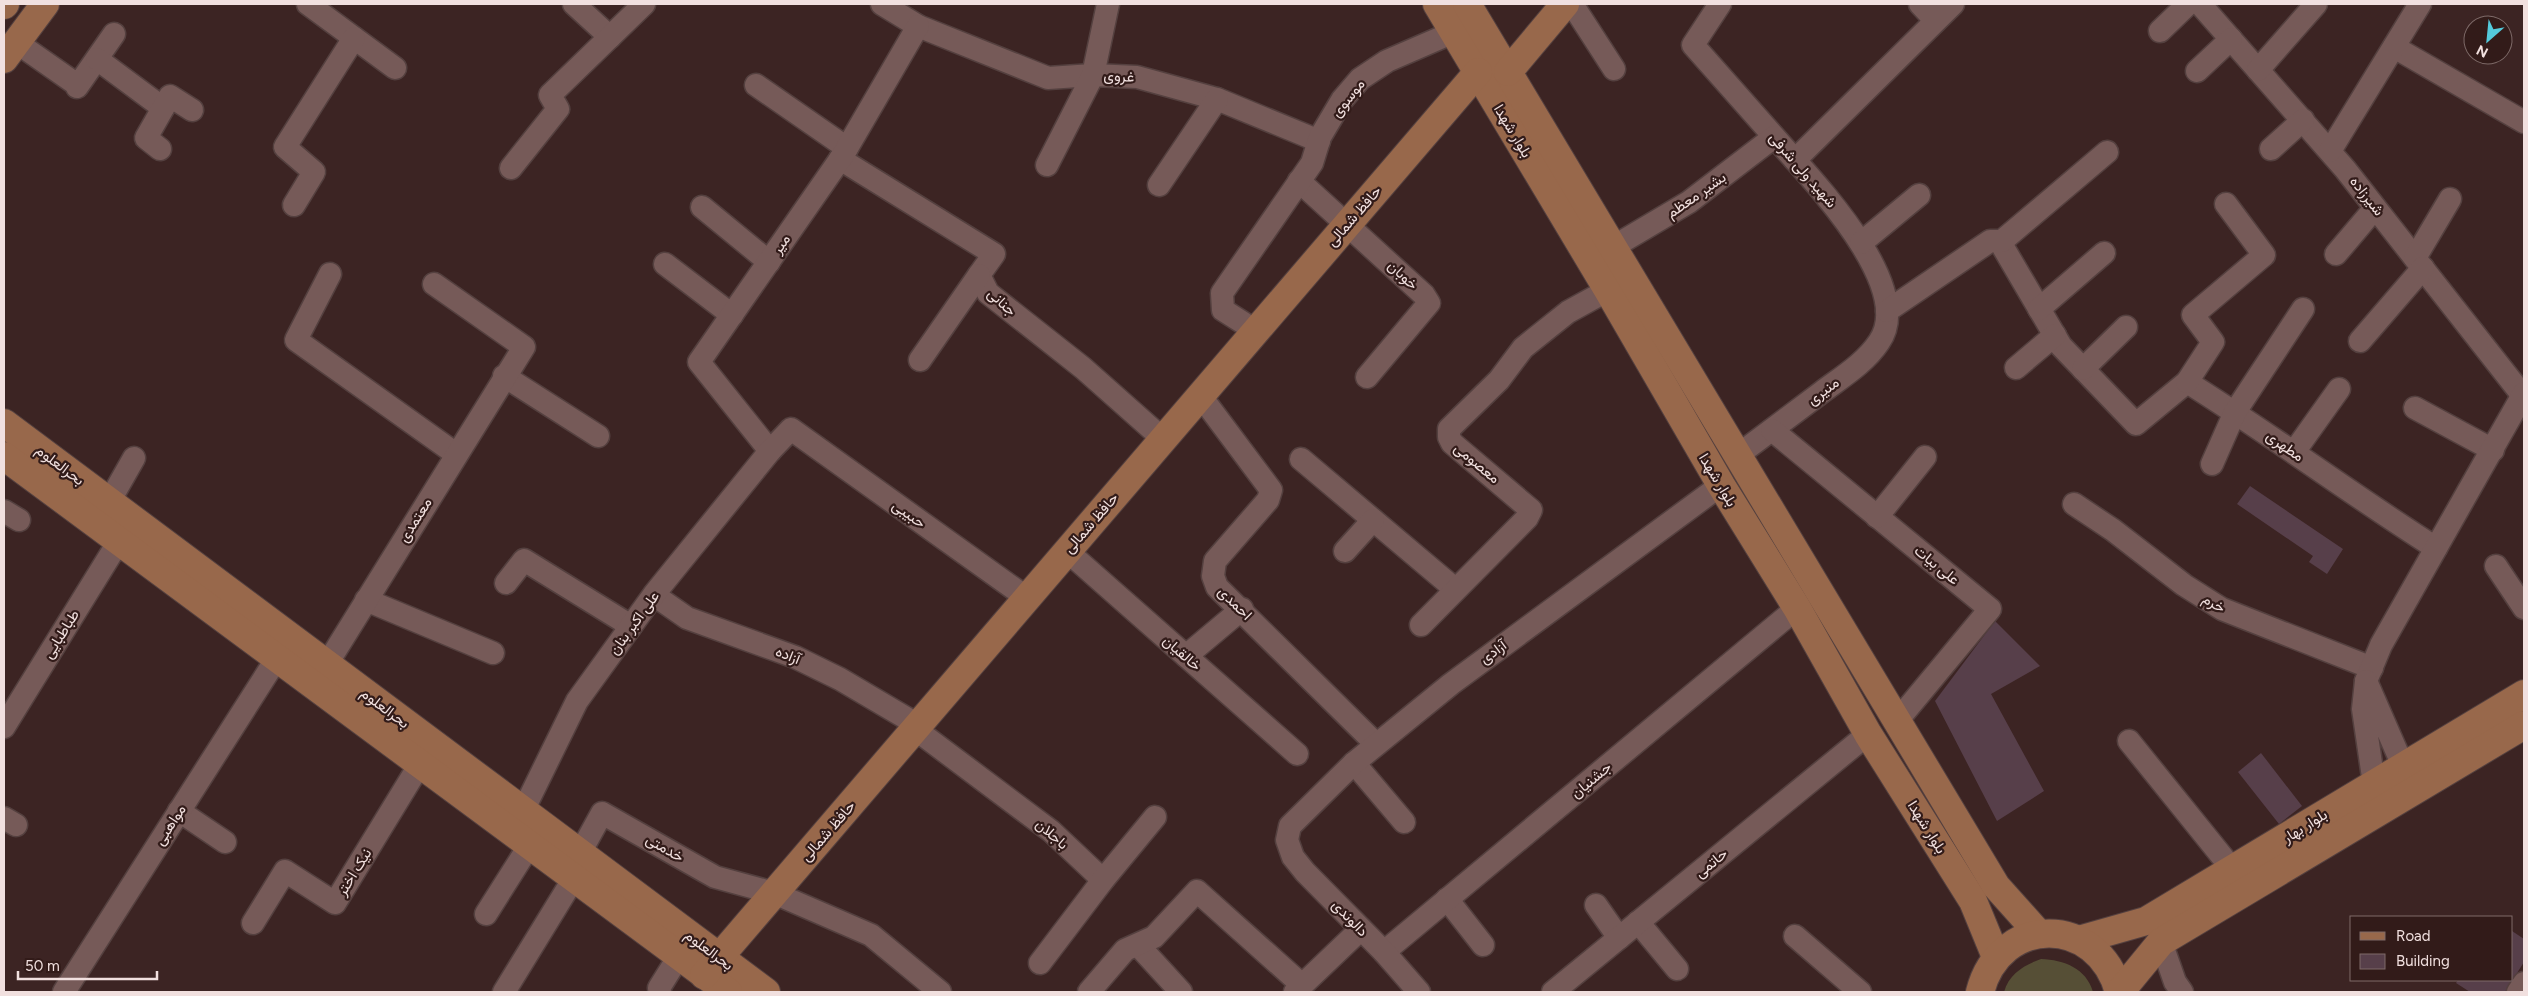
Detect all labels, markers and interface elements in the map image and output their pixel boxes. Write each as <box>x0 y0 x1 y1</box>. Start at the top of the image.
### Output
north arrow <box>2463 15 2513 65</box>
text: N <box>2474 41 2491 61</box>
street label: غروی <box>1103 66 1135 87</box>
street label: موسوی <box>1327 75 1370 121</box>
street label: بلوار شهدا <box>1490 101 1536 161</box>
street label: شهید ولی شرفی <box>1765 129 1841 212</box>
street label: بشیر معظم <box>1663 168 1730 223</box>
street label: شیرزاده <box>2346 173 2388 219</box>
street label: حافظ شمالی <box>1323 182 1386 251</box>
street label: میر <box>767 231 794 258</box>
street label: خوبان <box>1384 256 1422 294</box>
street label: جنانی <box>983 284 1020 321</box>
street label: منیری <box>1803 373 1843 410</box>
street label: مطهری <box>2262 427 2307 466</box>
street label: معصومی <box>1450 439 1504 488</box>
street label: بحرالعلوم <box>32 441 88 490</box>
street label: بلوار شهدا <box>1695 450 1741 510</box>
street label: حافظ شمالی <box>1060 489 1123 558</box>
street label: معتمدی <box>394 494 436 546</box>
street label: حبیبی <box>888 496 929 533</box>
street label: علی بیات <box>1910 541 1963 590</box>
street label: احمدی <box>1214 582 1256 624</box>
street label: علی اکبر بنان <box>605 587 664 659</box>
street label: خرم <box>2199 589 2229 618</box>
street label: طباطبایی <box>39 606 84 662</box>
street label: خالقیان <box>1159 631 1205 675</box>
street label: آزادی <box>1476 635 1512 669</box>
street label: آزاده <box>773 642 804 669</box>
street label: بحرالعلوم <box>357 684 413 733</box>
street label: جشنیان <box>1567 758 1615 802</box>
street label: حافظ شمالی <box>797 797 860 866</box>
street label: بلوار شهدا <box>1904 797 1950 857</box>
street label: مواهبی <box>150 801 191 849</box>
street label: بلوار بهار <box>2279 805 2331 847</box>
street label: باجلان <box>1032 815 1072 853</box>
street label: خدمتی <box>642 830 687 867</box>
street label: حاتمی <box>1691 844 1732 882</box>
street label: نیک اختر <box>332 845 375 900</box>
street label: دالوندی <box>1327 896 1372 941</box>
legend <box>2350 916 2513 981</box>
street label: بحرالعلوم <box>681 926 737 975</box>
text: Road <box>2396 927 2431 945</box>
scale bar <box>18 948 156 980</box>
text: Building <box>2396 952 2450 970</box>
text: 50 m <box>25 957 60 975</box>

